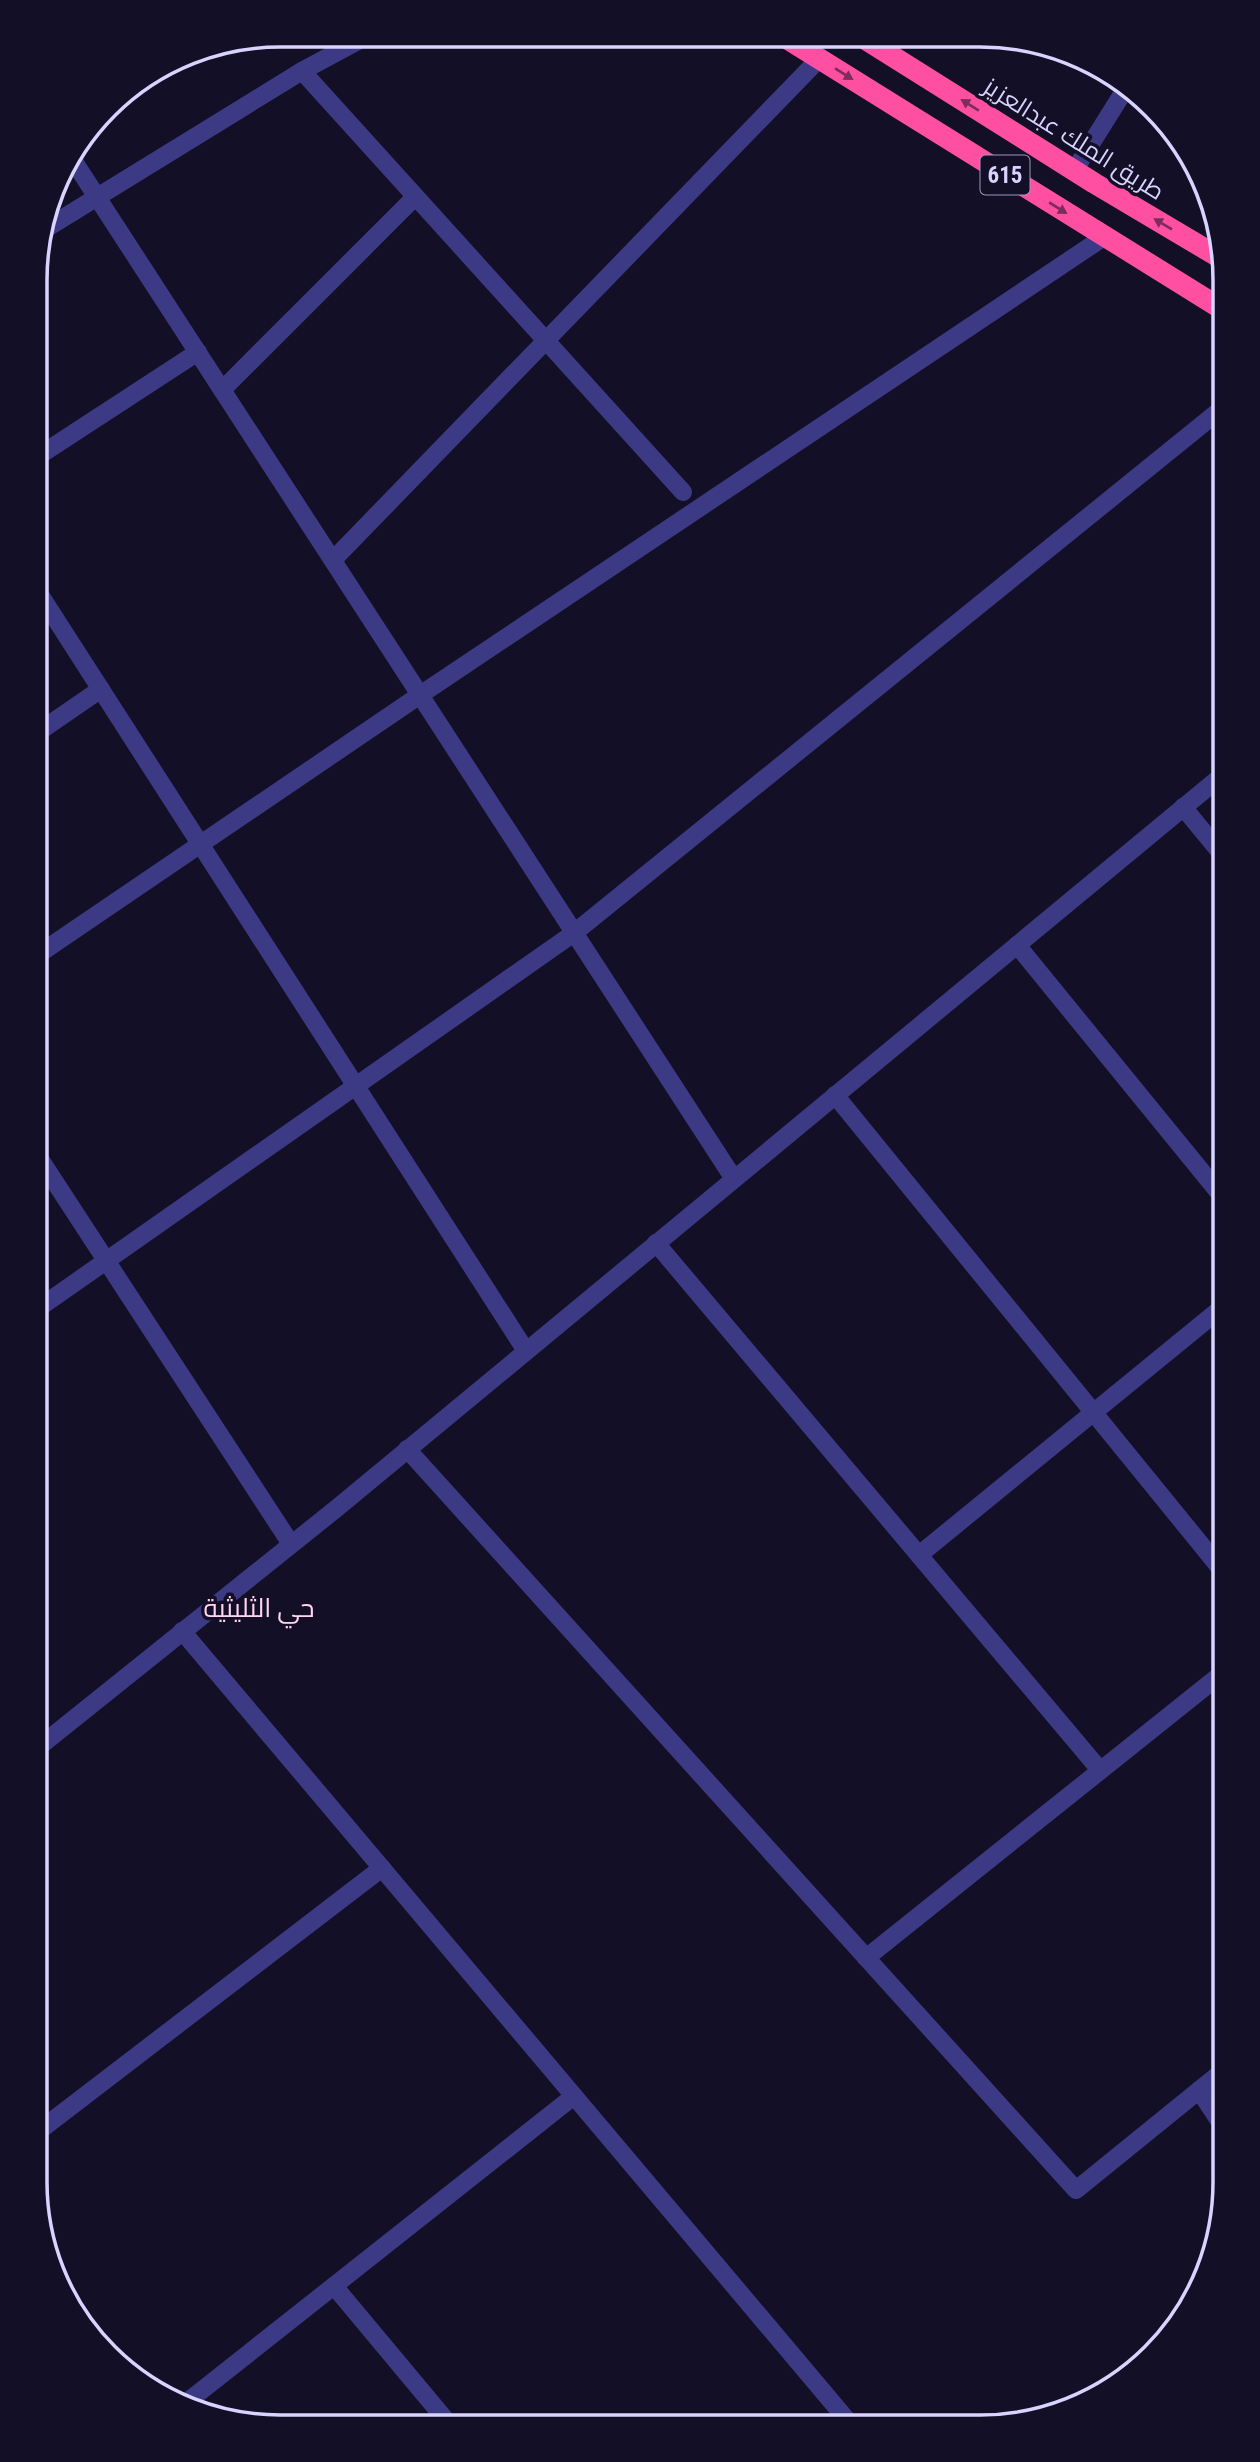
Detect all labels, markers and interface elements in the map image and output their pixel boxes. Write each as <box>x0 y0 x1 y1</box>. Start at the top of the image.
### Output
one-way arrow <box>834 68 853 81</box>
street label: طريق الملك عبدالعزيز <box>976 71 1169 207</box>
one-way arrow <box>960 98 979 111</box>
road number: 615 <box>981 156 1030 194</box>
one-way arrow <box>1048 201 1067 214</box>
one-way arrow <box>1154 218 1173 231</box>
district label: حي الثليثية <box>203 1593 315 1629</box>

